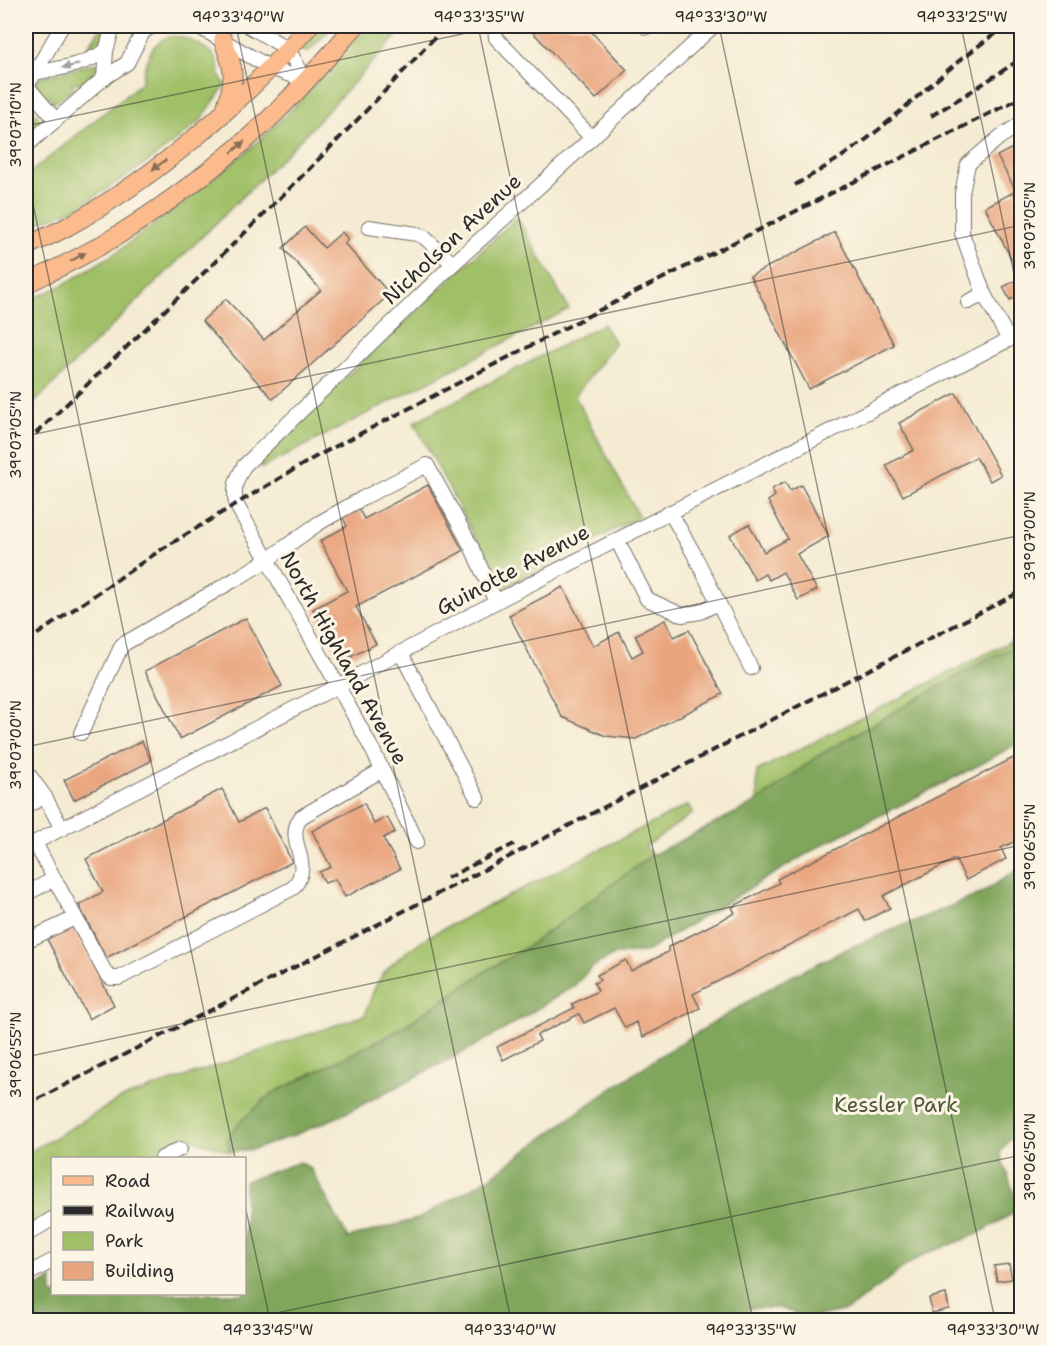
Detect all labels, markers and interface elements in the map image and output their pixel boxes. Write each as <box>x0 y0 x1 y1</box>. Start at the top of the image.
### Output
text: 94°33'40"W <box>192 7 284 27</box>
text: 94°33'35"W <box>433 7 525 27</box>
text: 94°33'30"W <box>675 7 767 27</box>
text: 94°33'25"W <box>916 7 1008 27</box>
one-way arrow <box>62 61 81 71</box>
text: 39°07'10"N <box>6 82 26 168</box>
one-way arrow <box>230 140 245 154</box>
one-way arrow <box>151 159 166 171</box>
street label: Nicholson Avenue <box>376 167 528 311</box>
text: 39°07'05"N <box>1020 182 1040 270</box>
one-way arrow <box>69 253 86 263</box>
text: 39°07'05"N <box>6 391 26 479</box>
text: 39°07'00"N <box>1020 491 1040 581</box>
street label: Guinotte Avenue <box>432 518 594 622</box>
street label: North Highland Avenue <box>274 546 414 770</box>
text: 39°07'00"N <box>6 700 26 790</box>
text: 39°06'55"N <box>1020 804 1040 890</box>
text: 39°06'55"N <box>6 1012 26 1098</box>
park label: Kessler Park <box>834 1091 958 1119</box>
text: 39°06'50"N <box>1020 1113 1040 1201</box>
legend <box>51 1157 246 1295</box>
text: Road <box>105 1169 150 1193</box>
text: Railway <box>105 1199 175 1223</box>
text: Park <box>105 1229 144 1253</box>
text: Building <box>105 1259 174 1283</box>
text: 94°33'45"W <box>223 1320 313 1340</box>
text: 94°33'40"W <box>464 1320 556 1340</box>
text: 94°33'35"W <box>705 1320 797 1340</box>
text: 94°33'30"W <box>947 1320 1039 1340</box>

